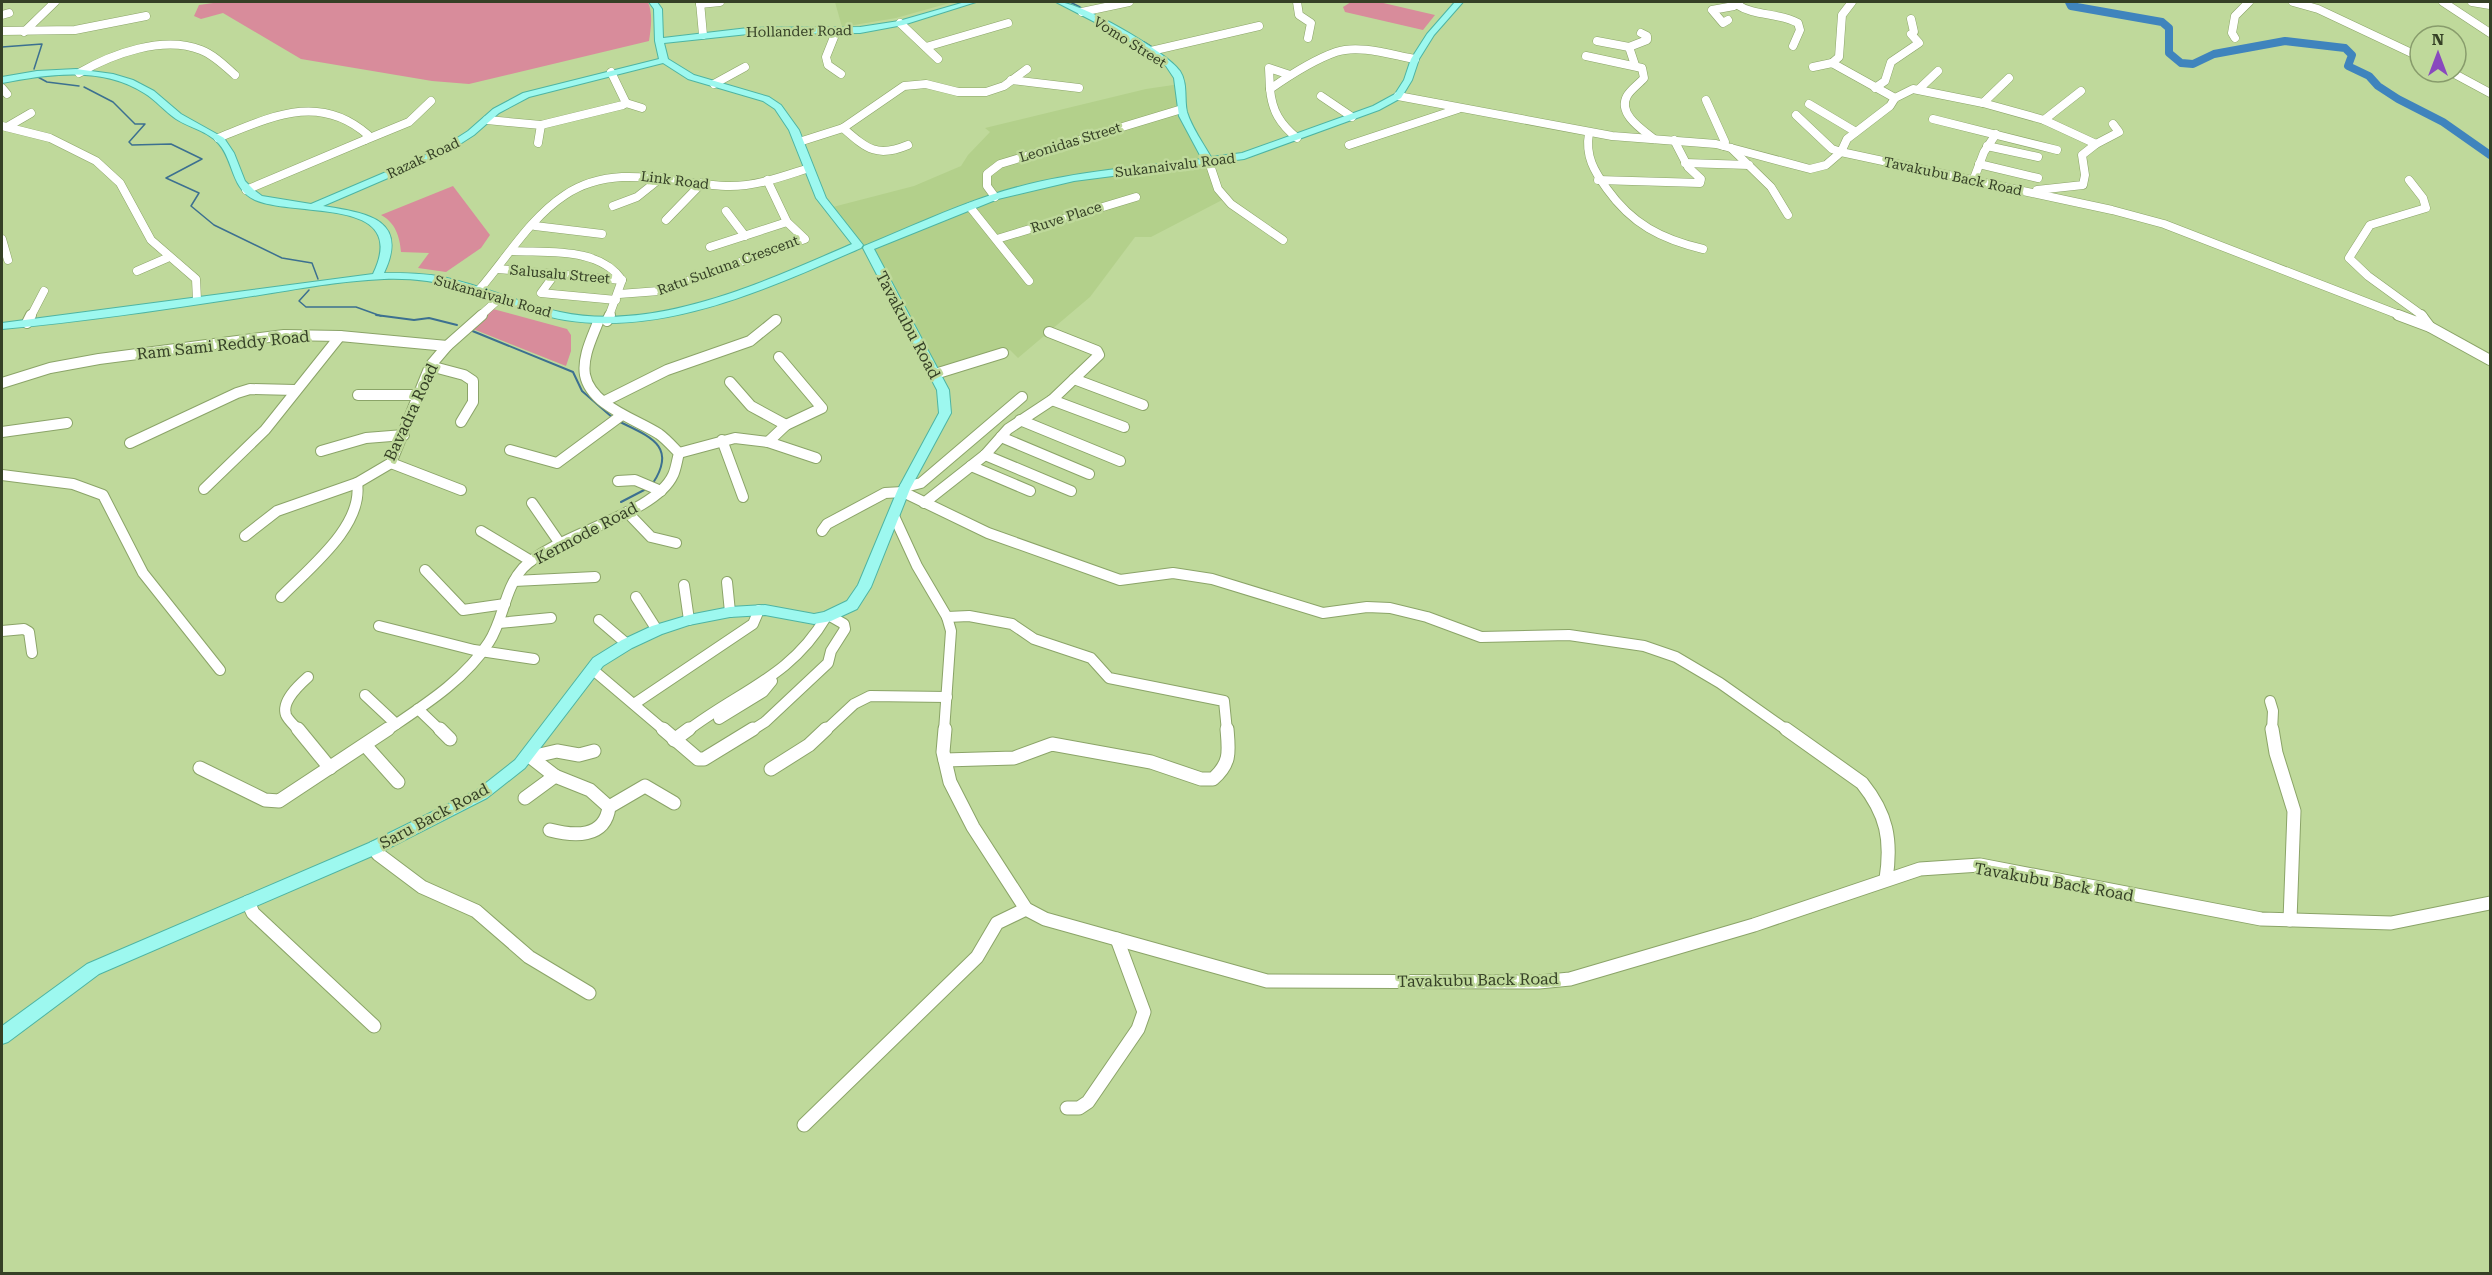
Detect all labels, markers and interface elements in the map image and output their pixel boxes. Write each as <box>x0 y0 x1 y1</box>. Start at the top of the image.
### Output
street label: Vomo Street <box>1091 13 1169 71</box>
street label: Hollander Road <box>746 22 852 40</box>
north arrow <box>2408 24 2468 84</box>
text: N <box>2432 30 2444 49</box>
street label: Leonidas Street <box>1017 119 1123 165</box>
street label: Razak Road <box>384 134 462 182</box>
street label: Sukanaivalu Road <box>1114 150 1236 180</box>
street label: Tavakubu Back Road <box>1882 153 2024 199</box>
street label: Link Road <box>640 168 710 192</box>
street label: Ruve Place <box>1029 198 1104 236</box>
street label: Ratu Sukuna Crescent <box>655 232 801 298</box>
street label: Salusalu Street <box>509 262 611 286</box>
street label: Tavakubu Road <box>872 268 944 382</box>
street label: Sukanaivalu Road <box>433 272 553 320</box>
street label: Ram Sami Reddy Road <box>136 326 310 364</box>
street label: Bavadra Road <box>380 360 442 464</box>
street label: Kermode Road <box>531 498 641 568</box>
street label: Saru Back Road <box>376 779 492 853</box>
street label: Tavakubu Back Road <box>1973 859 2135 905</box>
street label: Tavakubu Back Road <box>1397 969 1559 991</box>

